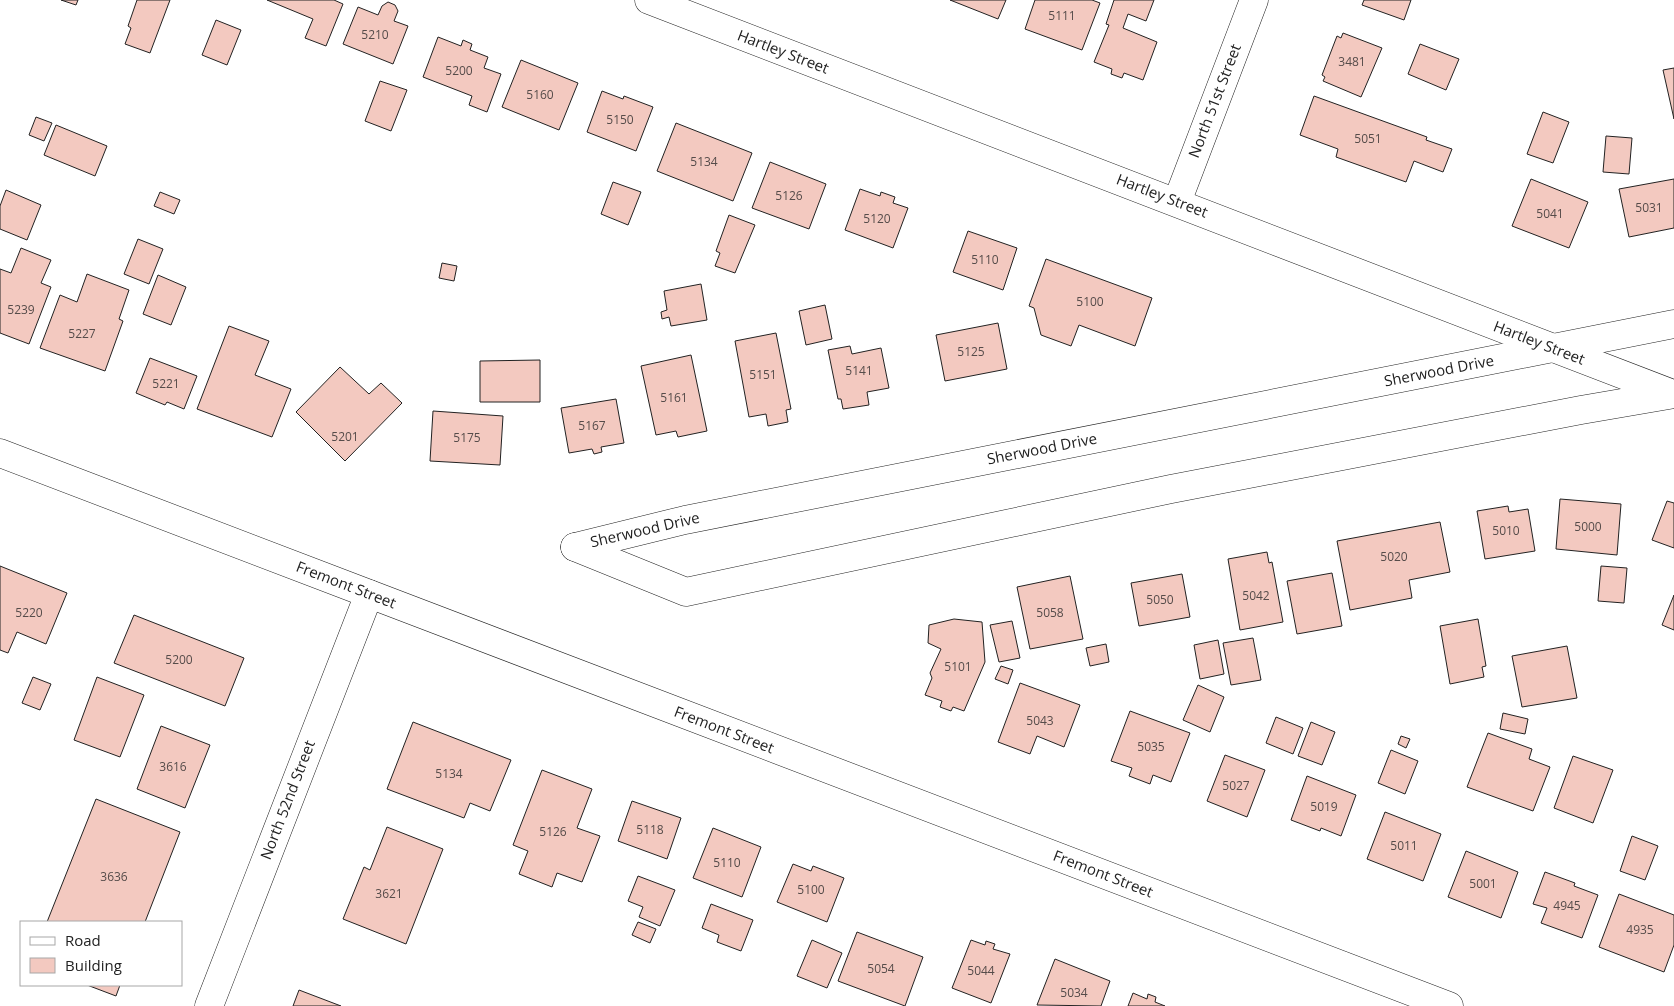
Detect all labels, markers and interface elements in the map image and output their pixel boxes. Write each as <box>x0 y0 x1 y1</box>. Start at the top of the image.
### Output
house number: 5111 <box>1048 7 1076 24</box>
street label: Hartley Street <box>735 24 832 78</box>
house number: 5210 <box>361 26 389 43</box>
street label: North 51st Street <box>1183 41 1245 160</box>
house number: 3481 <box>1338 53 1366 70</box>
house number: 5200 <box>445 62 473 79</box>
house number: 5160 <box>526 86 554 103</box>
house number: 5150 <box>606 111 634 128</box>
house number: 5051 <box>1354 130 1382 147</box>
house number: 5134 <box>690 153 718 170</box>
street label: Hartley Street <box>1114 168 1211 222</box>
house number: 5126 <box>775 187 803 204</box>
house number: 5031 <box>1635 199 1663 216</box>
house number: 5041 <box>1536 205 1564 222</box>
house number: 5120 <box>863 210 891 227</box>
house number: 5110 <box>971 251 999 268</box>
house number: 5100 <box>1076 293 1104 310</box>
house number: 5239 <box>7 301 35 318</box>
street label: Hartley Street <box>1491 315 1588 369</box>
house number: 5227 <box>68 325 96 342</box>
house number: 5125 <box>957 343 985 360</box>
street label: Sherwood Drive <box>1382 350 1495 390</box>
house number: 5141 <box>845 362 873 379</box>
house number: 5151 <box>749 366 777 383</box>
house number: 5221 <box>152 375 180 392</box>
house number: 5161 <box>660 389 688 406</box>
house number: 5167 <box>578 417 606 434</box>
house number: 5201 <box>331 428 359 445</box>
street label: Sherwood Drive <box>985 428 1098 468</box>
house number: 5175 <box>453 429 481 446</box>
street label: Sherwood Drive <box>588 507 701 551</box>
house number: 5000 <box>1574 518 1602 535</box>
house number: 5010 <box>1492 522 1520 539</box>
house number: 5020 <box>1380 548 1408 565</box>
street label: Fremont Street <box>294 556 399 612</box>
house number: 5042 <box>1242 587 1270 604</box>
house number: 5050 <box>1146 591 1174 608</box>
house number: 5220 <box>15 604 43 621</box>
house number: 5058 <box>1036 604 1064 621</box>
house number: 5200 <box>165 651 193 668</box>
house number: 5101 <box>944 658 972 675</box>
street label: Fremont Street <box>672 701 777 757</box>
house number: 5043 <box>1026 712 1054 729</box>
street label: North 52nd Street <box>255 737 319 862</box>
house number: 5035 <box>1137 738 1165 755</box>
house number: 3616 <box>159 758 187 775</box>
house number: 5134 <box>435 765 463 782</box>
house number: 5027 <box>1222 777 1250 794</box>
house number: 5019 <box>1310 798 1338 815</box>
house number: 5118 <box>636 821 664 838</box>
house number: 5126 <box>539 823 567 840</box>
house number: 5011 <box>1390 837 1418 854</box>
street label: Fremont Street <box>1051 845 1156 901</box>
house number: 5110 <box>713 854 741 871</box>
house number: 3636 <box>100 868 128 885</box>
house number: 5001 <box>1469 875 1497 892</box>
house number: 5100 <box>797 881 825 898</box>
house number: 3621 <box>375 885 403 902</box>
house number: 4945 <box>1553 897 1581 914</box>
legend <box>20 921 182 986</box>
house number: 4935 <box>1626 921 1654 938</box>
text: Road <box>65 930 101 950</box>
text: Building <box>65 955 122 975</box>
house number: 5054 <box>867 960 895 977</box>
house number: 5044 <box>967 962 995 979</box>
house number: 5034 <box>1060 984 1088 1001</box>

